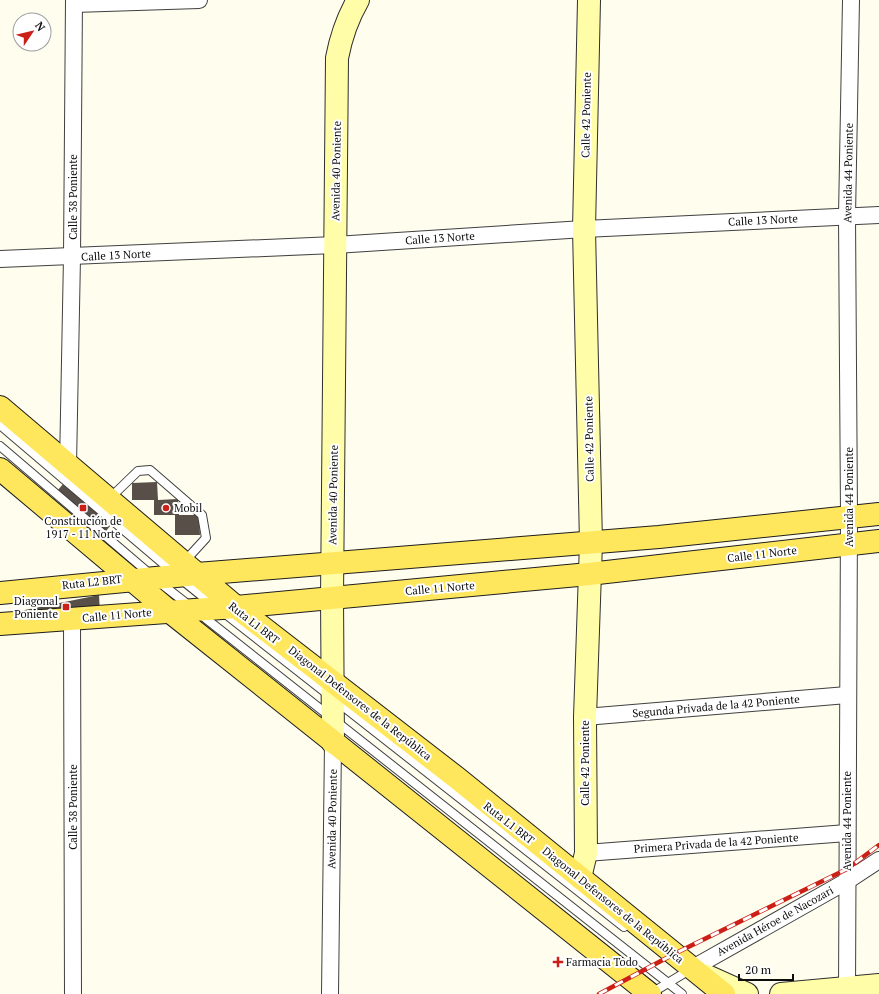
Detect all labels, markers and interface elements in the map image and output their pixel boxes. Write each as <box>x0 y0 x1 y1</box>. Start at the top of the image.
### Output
north arrow <box>12 12 52 52</box>
text: N <box>32 19 49 34</box>
street label: Calle 42 Poniente <box>578 72 594 158</box>
street label: Avenida 40 Poniente <box>328 120 344 221</box>
street label: Avenida 44 Poniente <box>840 122 856 223</box>
street label: Calle 38 Poniente <box>66 154 80 240</box>
street label: Calle 13 Norte <box>728 211 799 229</box>
street label: Calle 13 Norte <box>405 229 476 247</box>
street label: Calle 13 Norte <box>81 246 152 264</box>
street label: Calle 42 Poniente <box>581 396 597 482</box>
street label: Avenida 40 Poniente <box>325 444 341 545</box>
street label: Avenida 44 Poniente <box>842 447 856 547</box>
place label: Mobil <box>174 501 202 515</box>
marker: Constitución de 1917 - 11 Norte <box>78 503 88 513</box>
marker: Mobil <box>161 503 171 513</box>
place label: Constitución de 1917 - 11 Norte <box>44 514 122 541</box>
street label: Calle 11 Norte <box>726 543 798 565</box>
street label: Ruta L2 BRT <box>61 572 123 592</box>
street label: Calle 11 Norte <box>405 578 476 598</box>
place label: Diagonal Poniente <box>14 594 58 621</box>
street label: Ruta L1 BRT <box>226 599 282 647</box>
marker: Diagonal Poniente <box>61 602 71 612</box>
street label: Calle 11 Norte <box>82 605 153 625</box>
street label: Diagonal Defensores de la República <box>286 643 435 763</box>
street label: Segunda Privada de la 42 Poniente <box>632 692 801 720</box>
street label: Calle 42 Poniente <box>578 720 592 806</box>
street label: Calle 38 Poniente <box>66 764 80 850</box>
street label: Avenida 40 Poniente <box>324 768 340 869</box>
street label: Avenida 44 Poniente <box>840 771 854 871</box>
street label: Ruta L1 BRT <box>481 799 537 847</box>
street label: Primera Privada de la 42 Poniente <box>633 830 799 856</box>
street label: Diagonal Defensores de la República <box>540 844 687 967</box>
street label: Avenida Héroe de Nacozari <box>714 883 836 959</box>
place label: Farmacia Todo <box>566 955 638 969</box>
scale bar <box>739 956 793 982</box>
marker: Farmacia Todo <box>553 957 563 967</box>
text: 20 m <box>745 962 772 977</box>

